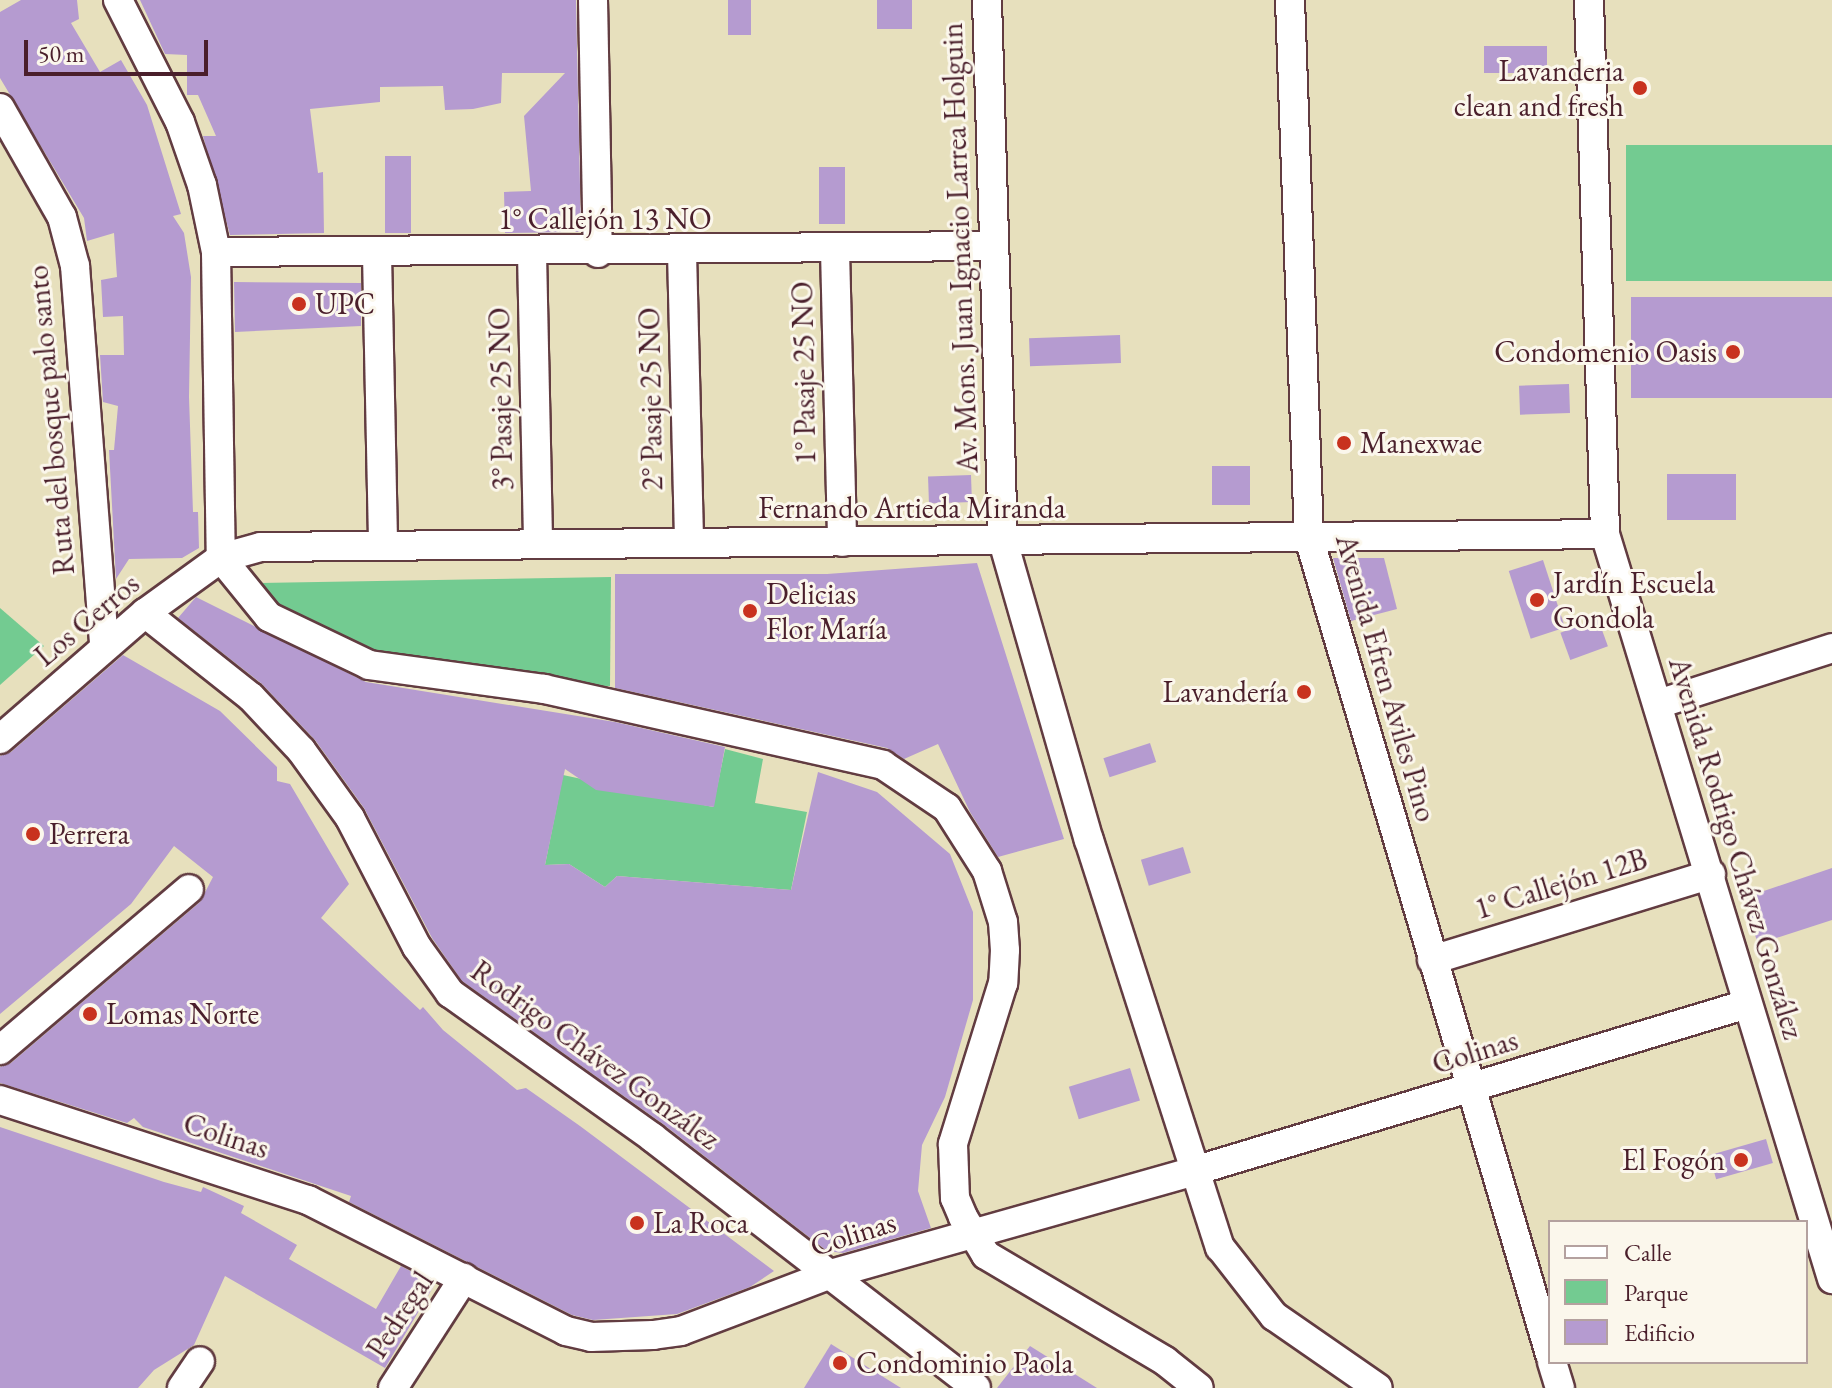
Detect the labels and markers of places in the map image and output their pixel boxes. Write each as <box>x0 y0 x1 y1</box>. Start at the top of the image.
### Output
place label: Lavanderia clean and fresh <box>1454 53 1624 124</box>
marker: Lavanderia clean and fresh <box>1631 79 1649 97</box>
place label: UPC <box>315 286 375 322</box>
marker: UPC <box>290 295 308 313</box>
place label: Condomenio Oasis <box>1494 334 1717 370</box>
marker: Condomenio Oasis <box>1724 343 1742 361</box>
place label: Manexwae <box>1360 425 1482 461</box>
marker: Manexwae <box>1335 434 1353 452</box>
place label: Jardín Escuela Gondola <box>1553 565 1715 636</box>
place label: Delicias Flor María <box>766 576 887 646</box>
marker: Jardín Escuela Gondola <box>1528 591 1546 609</box>
marker: Delicias Flor María <box>741 602 759 620</box>
place label: Lavandería <box>1162 674 1288 710</box>
marker: Lavandería <box>1295 683 1313 701</box>
place label: Perrera <box>49 816 129 852</box>
marker: Perrera <box>24 825 42 843</box>
place label: Lomas Norte <box>106 996 259 1032</box>
marker: Lomas Norte <box>81 1005 99 1023</box>
place label: El Fogón <box>1622 1142 1725 1178</box>
marker: El Fogón <box>1732 1151 1750 1169</box>
place label: La Roca <box>653 1205 748 1241</box>
marker: La Roca <box>628 1214 646 1232</box>
place label: Condominio Paola <box>856 1345 1073 1381</box>
marker: Condominio Paola <box>831 1354 849 1372</box>

